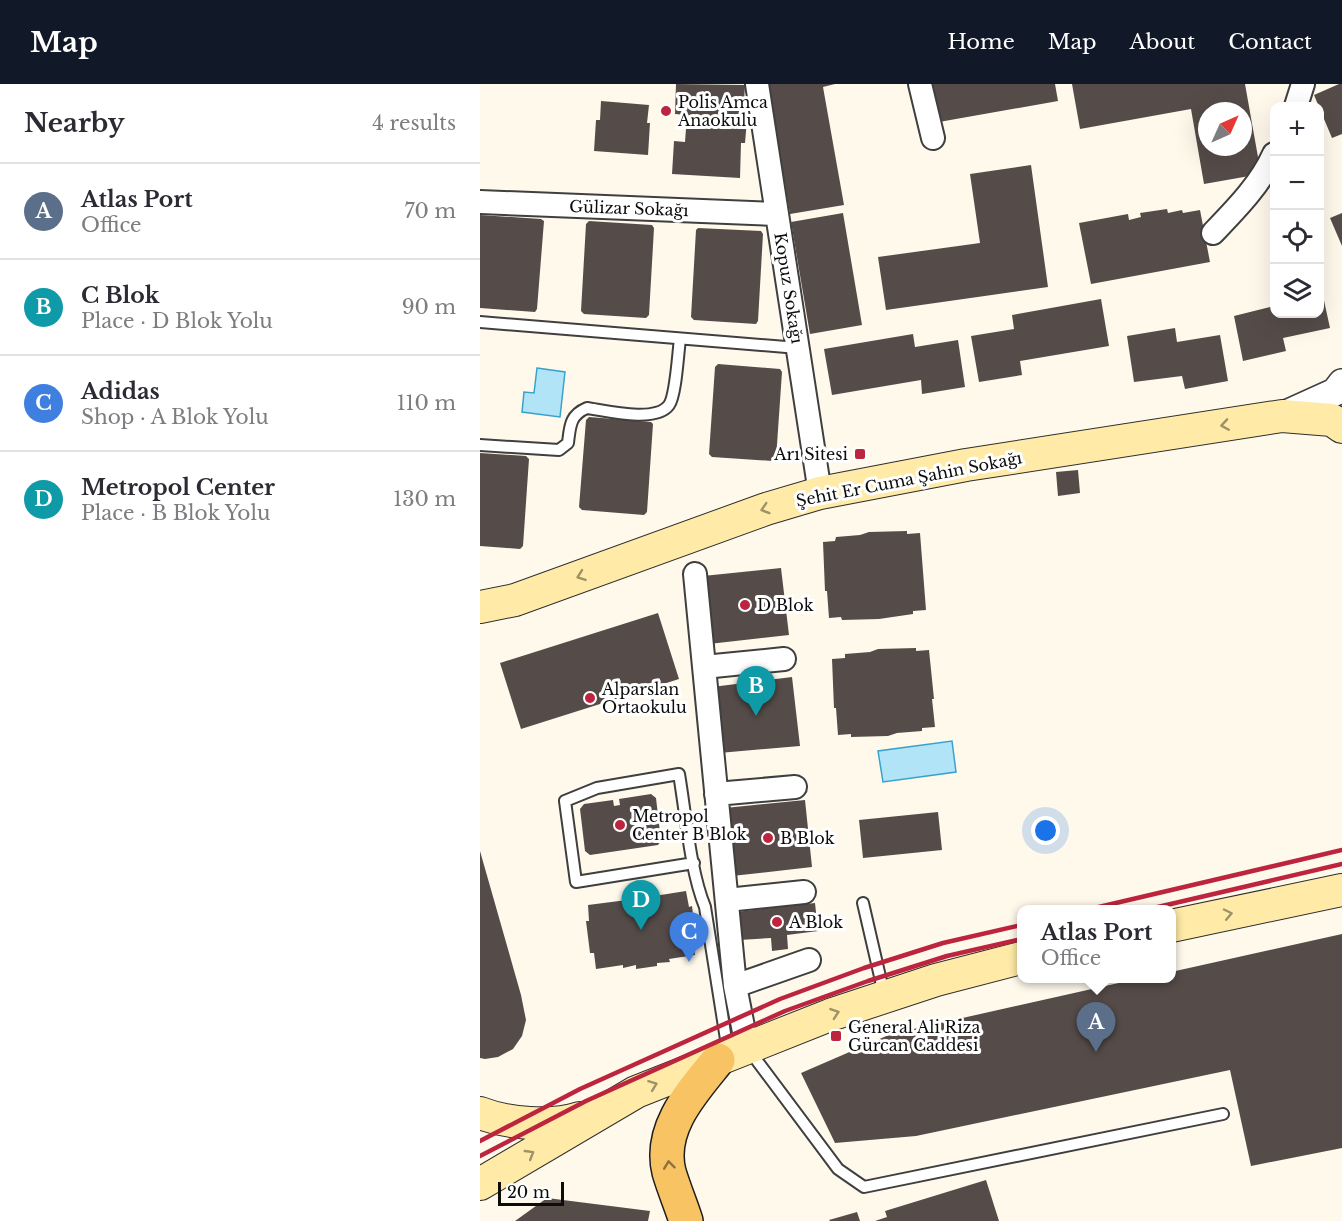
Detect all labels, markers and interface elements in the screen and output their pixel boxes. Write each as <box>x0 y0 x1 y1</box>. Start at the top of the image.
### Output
text: Map <box>30 25 98 60</box>
text: Home <box>948 29 1015 55</box>
text: Map <box>1048 29 1096 55</box>
text: About <box>1129 29 1195 55</box>
text: Contact <box>1228 29 1312 55</box>
place label: Polis Amca Anaokulu <box>677 92 768 130</box>
north arrow <box>1198 102 1252 156</box>
map controls <box>1270 102 1324 318</box>
button: + <box>1270 102 1324 156</box>
marker: Polis Amca Anaokulu <box>659 104 673 118</box>
text: Nearby <box>24 107 125 139</box>
text: 4 results <box>372 111 456 135</box>
button: − <box>1270 156 1324 210</box>
text: Atlas Port <box>81 186 193 213</box>
street label: Gülizar Sokağı <box>569 196 690 220</box>
text: A <box>35 199 52 223</box>
text: 70 m <box>404 199 456 223</box>
button: locate <box>1270 210 1324 264</box>
text: Office <box>81 213 142 237</box>
street label: Kopuz Sokağı <box>770 231 808 345</box>
button: layers <box>1270 264 1324 318</box>
text: C Blok <box>81 282 159 309</box>
text: B <box>36 295 51 319</box>
text: 90 m <box>402 295 456 319</box>
text: Place · D Blok Yolu <box>81 309 273 333</box>
text: Adidas <box>81 378 160 405</box>
text: C <box>35 391 52 415</box>
text: 110 m <box>397 391 456 415</box>
text: Shop · A Blok Yolu <box>81 405 269 429</box>
one-way arrow <box>1220 418 1229 430</box>
place label: Arı Sitesi <box>773 444 849 464</box>
street label: Şehit Er Cuma Şahin Sokağı <box>794 447 1024 511</box>
marker: Arı Sitesi <box>853 447 867 461</box>
text: Metropol Center <box>81 474 275 501</box>
text: D <box>34 487 53 511</box>
text: 130 m <box>393 487 456 511</box>
text: Place · B Blok Yolu <box>81 501 270 525</box>
one-way arrow <box>760 502 771 515</box>
one-way arrow <box>576 568 587 581</box>
place label: D Blok <box>757 595 814 615</box>
marker: D Blok <box>738 598 752 612</box>
pin: B <box>736 666 776 716</box>
place label: Alparslan Ortaokulu <box>601 679 687 717</box>
marker: Alparslan Ortaokulu <box>583 691 597 705</box>
place label: Metropol Center B Blok <box>632 806 747 844</box>
your location <box>1031 816 1060 845</box>
marker: Metropol Center B Blok <box>613 818 627 832</box>
place label: B Blok <box>780 828 835 848</box>
marker: B Blok <box>761 831 775 845</box>
pin: D <box>622 880 660 930</box>
popup <box>1017 905 1176 983</box>
one-way arrow <box>1223 908 1233 921</box>
pin: C <box>670 912 708 962</box>
place label: A Blok <box>788 912 843 932</box>
marker: A Blok <box>770 915 784 929</box>
text: Atlas Port <box>1041 919 1152 946</box>
text: Office <box>1041 946 1101 970</box>
pin: A <box>1076 1002 1116 1052</box>
one-way arrow <box>829 1008 840 1021</box>
place label: General Ali Riza Gürcan Caddesi <box>848 1017 981 1055</box>
marker: General Ali Riza Gürcan Caddesi <box>829 1029 843 1043</box>
one-way arrow <box>648 1080 658 1093</box>
one-way arrow <box>524 1150 534 1161</box>
one-way arrow <box>664 1161 676 1170</box>
scale bar <box>498 1179 564 1206</box>
text: 20 m <box>507 1182 550 1202</box>

